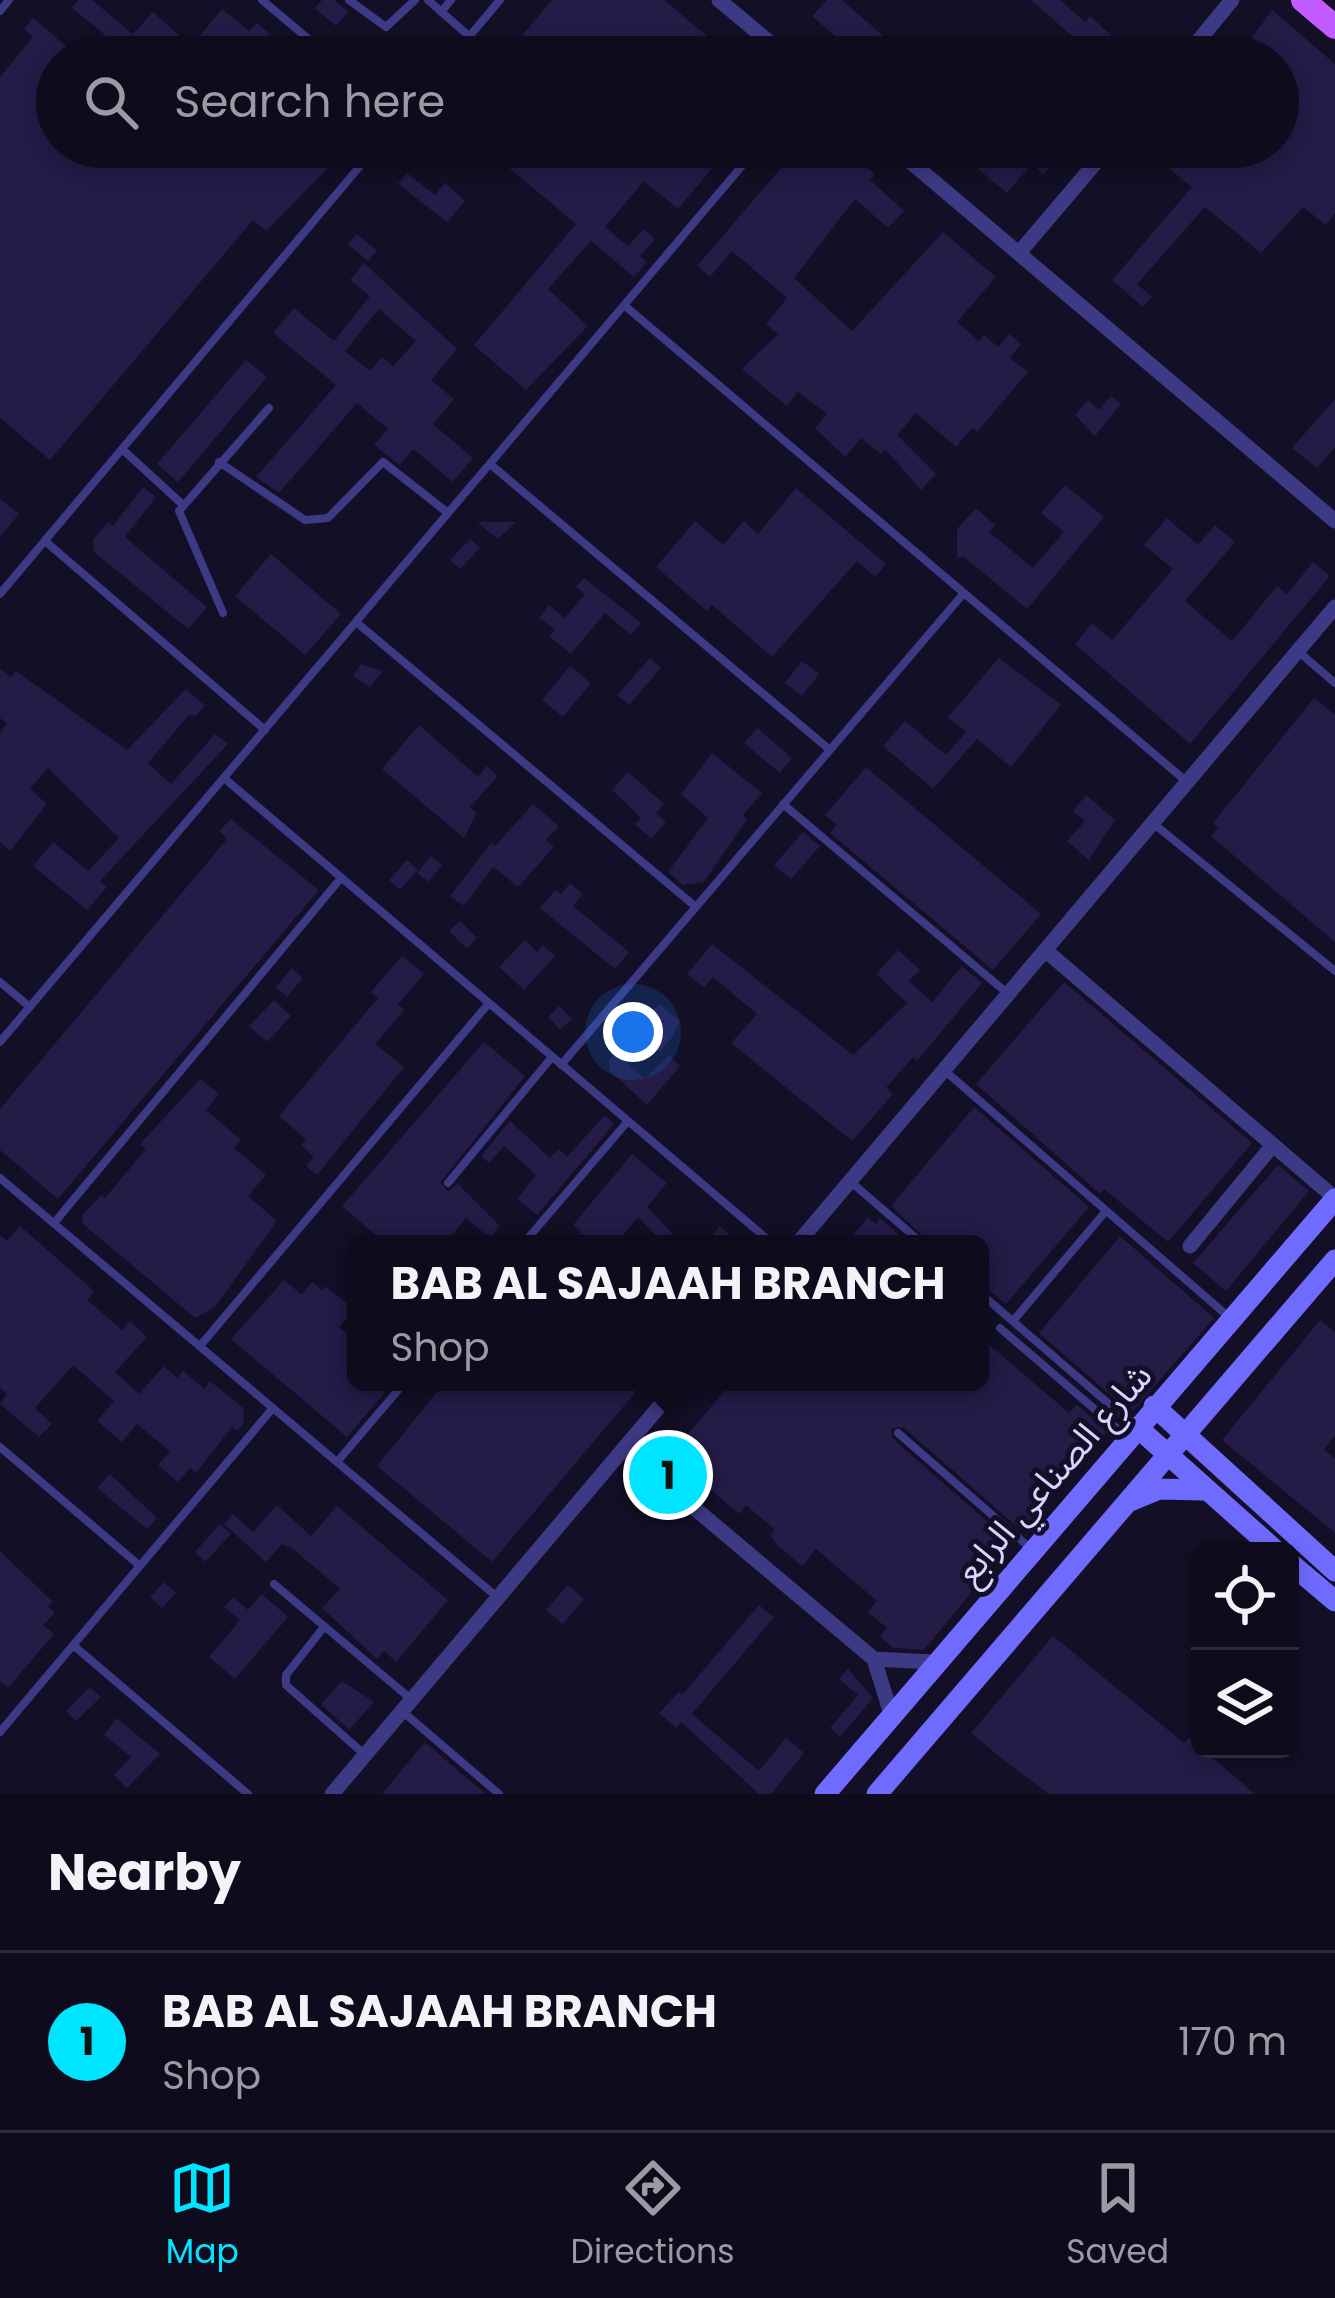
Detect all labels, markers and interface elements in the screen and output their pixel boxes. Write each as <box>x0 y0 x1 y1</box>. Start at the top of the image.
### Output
search box <box>36 36 1299 168</box>
icon: search <box>78 69 144 135</box>
text: Search here <box>174 70 445 133</box>
your location <box>603 1002 663 1062</box>
popup <box>347 1235 989 1391</box>
text: BAB AL SAJAAH BRANCH <box>391 1252 946 1315</box>
text: Shop <box>391 1320 490 1375</box>
street label: شارع الصناعي الرابع <box>943 1352 1165 1596</box>
pin: 1 <box>629 1430 707 1520</box>
map controls <box>1191 1542 1299 1758</box>
button: locate <box>1191 1542 1299 1650</box>
button: layers <box>1191 1650 1299 1758</box>
text: Nearby <box>48 1836 241 1908</box>
text: BAB AL SAJAAH BRANCH <box>162 1980 717 2043</box>
text: 1 <box>80 2014 94 2069</box>
text: 170 m <box>1178 2014 1287 2069</box>
text: Shop <box>162 2048 261 2103</box>
tab: Map <box>166 2155 239 2277</box>
tab: Directions <box>571 2155 734 2277</box>
tab: Saved <box>1066 2155 1169 2277</box>

